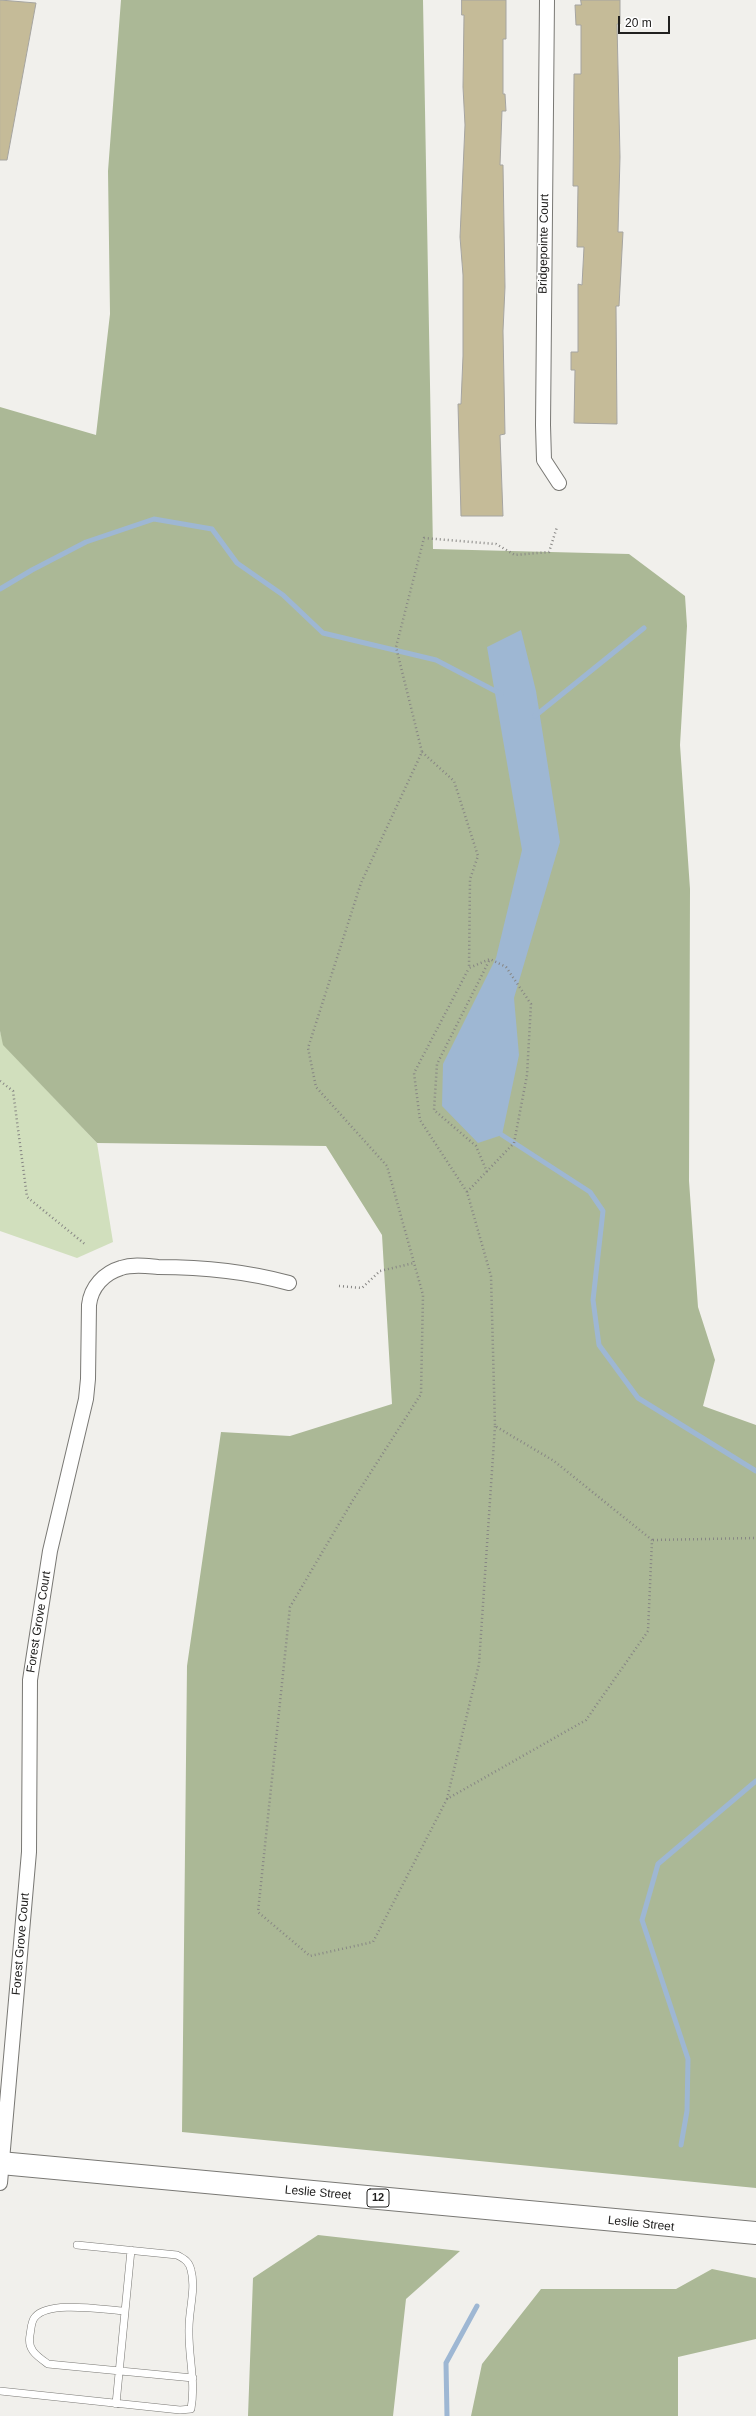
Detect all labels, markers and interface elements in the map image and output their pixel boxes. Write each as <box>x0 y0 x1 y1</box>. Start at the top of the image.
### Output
scale bar <box>620 8 672 34</box>
text: 20 m <box>625 16 652 30</box>
street label: Bridgepointe Court <box>536 194 552 294</box>
street label: Forest Grove Court <box>24 1570 54 1674</box>
street label: Forest Grove Court <box>9 1892 33 1996</box>
street label: Leslie Street <box>284 2183 352 2203</box>
road number: 12 <box>367 2189 389 2207</box>
street label: Leslie Street <box>607 2213 675 2235</box>

